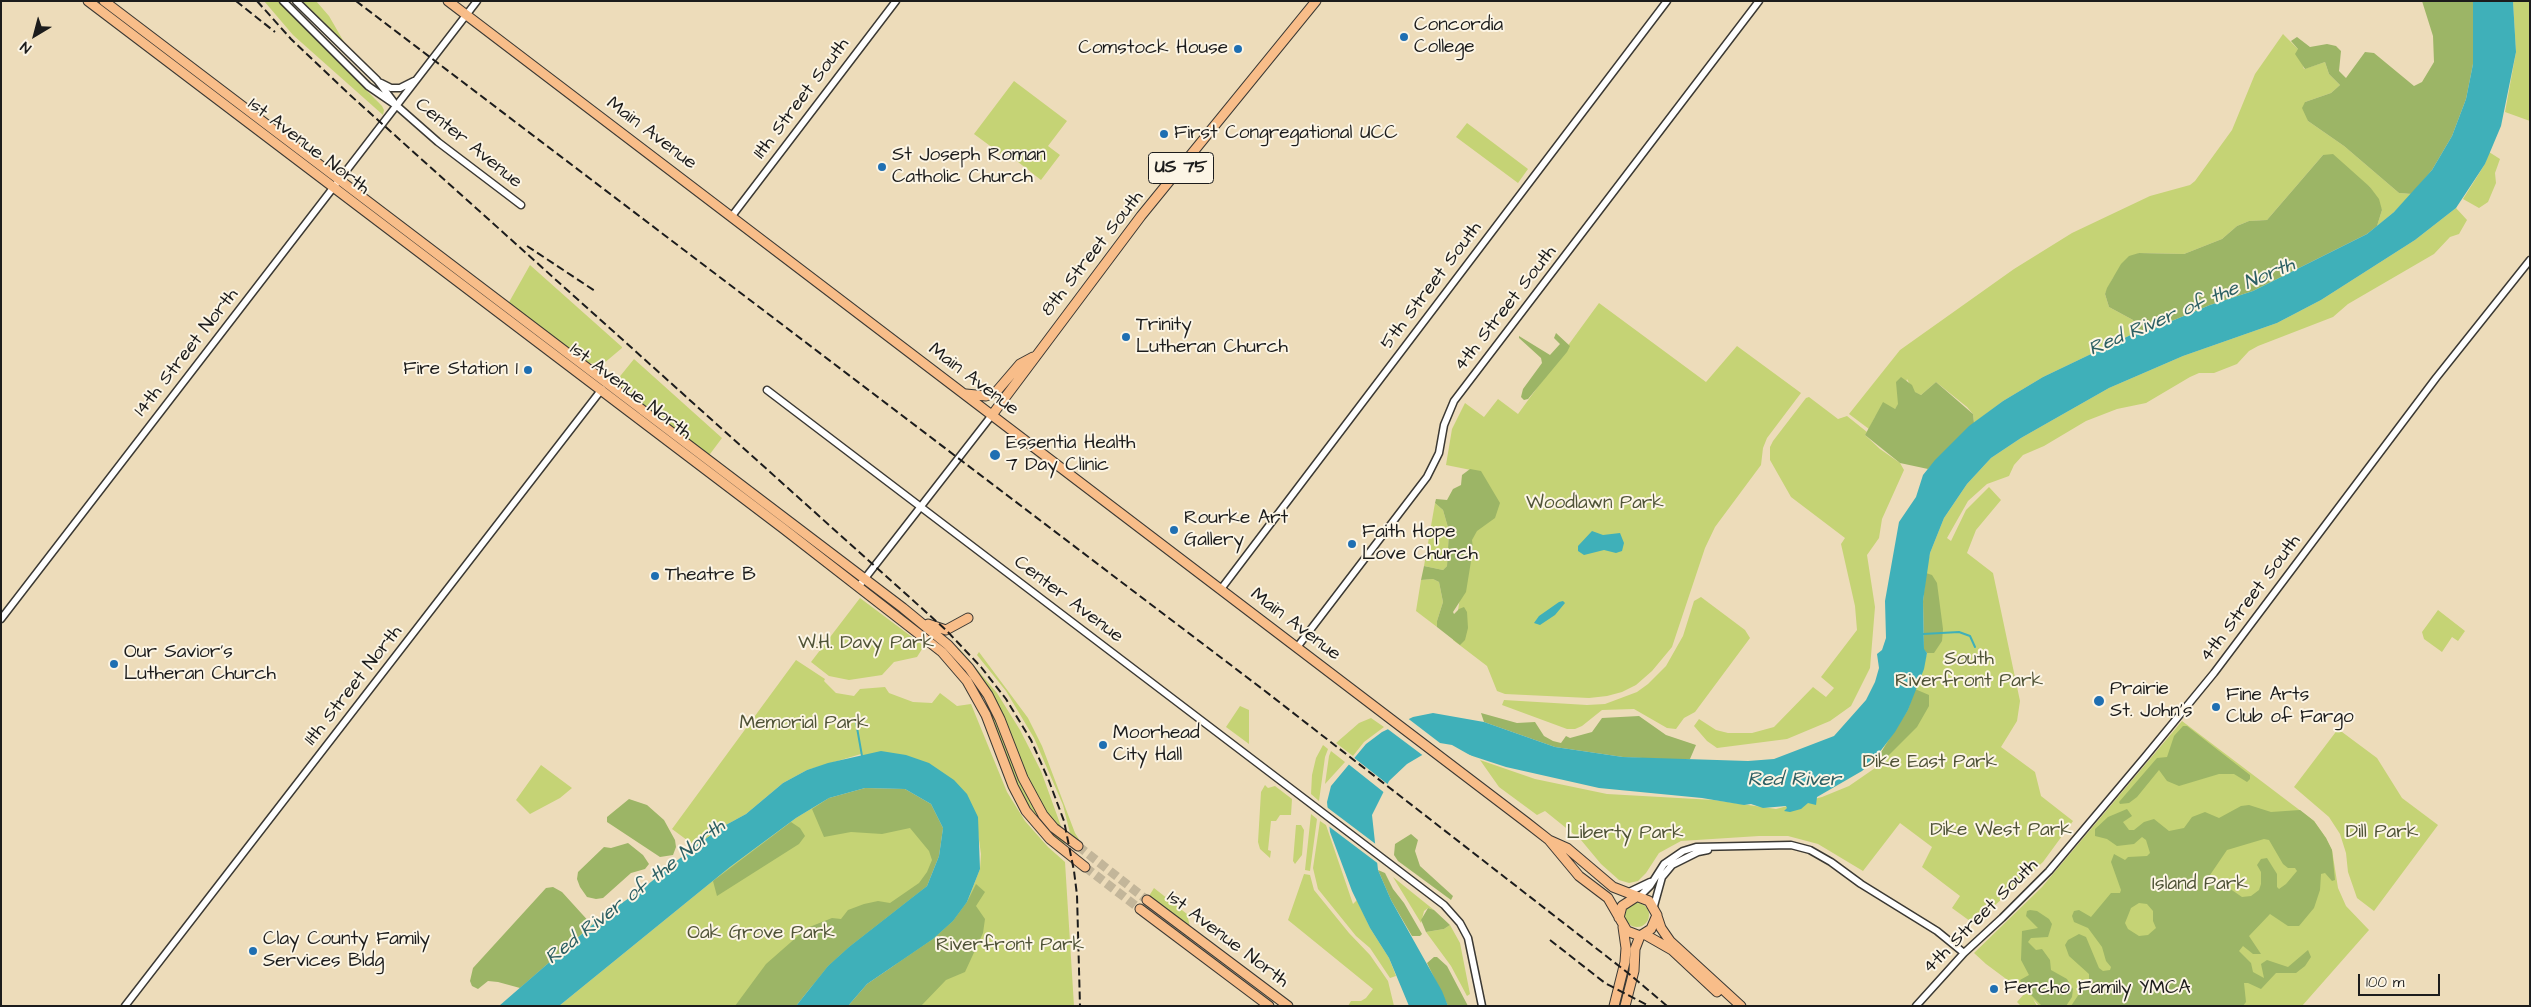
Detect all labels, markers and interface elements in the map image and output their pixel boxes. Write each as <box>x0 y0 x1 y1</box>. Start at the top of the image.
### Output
north arrow <box>10 10 60 60</box>
place label: Concordia College <box>1414 15 1503 59</box>
marker: Concordia College <box>1398 31 1410 43</box>
street label: 11th Street South <box>749 34 855 164</box>
text: N <box>16 36 35 58</box>
place label: Comstock House <box>1078 38 1228 60</box>
marker: Comstock House <box>1232 43 1244 55</box>
street label: Main Avenue <box>601 93 701 175</box>
street label: 1st Avenue North <box>243 94 373 200</box>
street label: Center Avenue <box>410 94 526 194</box>
place label: First Congregational UCC <box>1174 123 1398 145</box>
marker: First Congregational UCC <box>1158 128 1170 140</box>
place label: St Joseph Roman Catholic Church <box>892 145 1046 189</box>
road number: US 75 <box>1148 152 1214 184</box>
marker: St Joseph Roman Catholic Church <box>876 161 888 173</box>
street label: 8th Street South <box>1037 187 1149 321</box>
street label: 5th Street South <box>1377 218 1487 354</box>
street label: 4th Street South <box>1450 242 1562 376</box>
water label: Red River of the North <box>2085 254 2299 362</box>
street label: 14th Street North <box>130 284 244 422</box>
place label: Trinity Lutheran Church <box>1136 315 1288 359</box>
marker: Trinity Lutheran Church <box>1120 331 1132 343</box>
street label: 1st Avenue North <box>565 339 695 445</box>
street label: Main Avenue <box>923 339 1023 421</box>
place label: Fire Station 1 <box>403 359 518 381</box>
marker: Fire Station 1 <box>522 364 534 376</box>
place label: Essentia Health 7 Day Clinic <box>1006 433 1135 477</box>
marker: Essentia Health 7 Day Clinic <box>988 448 1002 462</box>
park label: Woodlawn Park <box>1526 493 1664 515</box>
place label: Rourke Art Gallery <box>1184 508 1288 552</box>
place label: Faith Hope Love Church <box>1362 522 1478 566</box>
marker: Rourke Art Gallery <box>1168 524 1180 536</box>
street label: 4th Street South <box>2196 531 2306 667</box>
marker: Faith Hope Love Church <box>1346 538 1358 550</box>
street label: Center Avenue <box>1009 551 1127 649</box>
place label: Theatre B <box>665 565 756 587</box>
marker: Theatre B <box>649 570 661 582</box>
street label: Main Avenue <box>1245 584 1345 666</box>
street label: 11th Street North <box>300 621 408 751</box>
park label: W.H. Davy Park <box>798 633 934 655</box>
place label: Our Savior's Lutheran Church <box>124 642 276 686</box>
park label: South Riverfront Park <box>1895 649 2043 693</box>
marker: Our Savior's Lutheran Church <box>108 658 120 670</box>
place label: Prairie St. John's <box>2110 679 2192 723</box>
place label: Fine Arts Club of Fargo <box>2226 685 2354 729</box>
marker: Prairie St. John's <box>2092 694 2106 708</box>
marker: Fine Arts Club of Fargo <box>2210 701 2222 713</box>
park label: Memorial Park <box>739 713 869 735</box>
place label: Moorhead City Hall <box>1113 723 1200 767</box>
marker: Moorhead City Hall <box>1097 739 1109 751</box>
park label: Dike East Park <box>1863 752 1997 774</box>
water label: Red River <box>1748 769 1840 793</box>
water label: Red River of the North <box>541 815 731 971</box>
park label: Dike West Park <box>1930 820 2072 842</box>
park label: Dill Park <box>2346 822 2418 844</box>
park label: Liberty Park <box>1566 823 1684 845</box>
street label: 4th Street South <box>1919 855 2043 979</box>
park label: Island Park <box>2152 874 2248 896</box>
street label: 1st Avenue North <box>1162 887 1292 993</box>
park label: Oak Grove Park <box>687 923 835 945</box>
place label: Clay County Family Services Bldg <box>263 929 430 973</box>
park label: Riverfront Park <box>936 935 1084 957</box>
marker: Clay County Family Services Bldg <box>247 945 259 957</box>
scale bar <box>2361 964 2444 996</box>
text: 100 m <box>2366 972 2405 993</box>
place label: Fercho Family YMCA <box>2004 978 2191 1000</box>
marker: Fercho Family YMCA <box>1988 983 2000 995</box>

